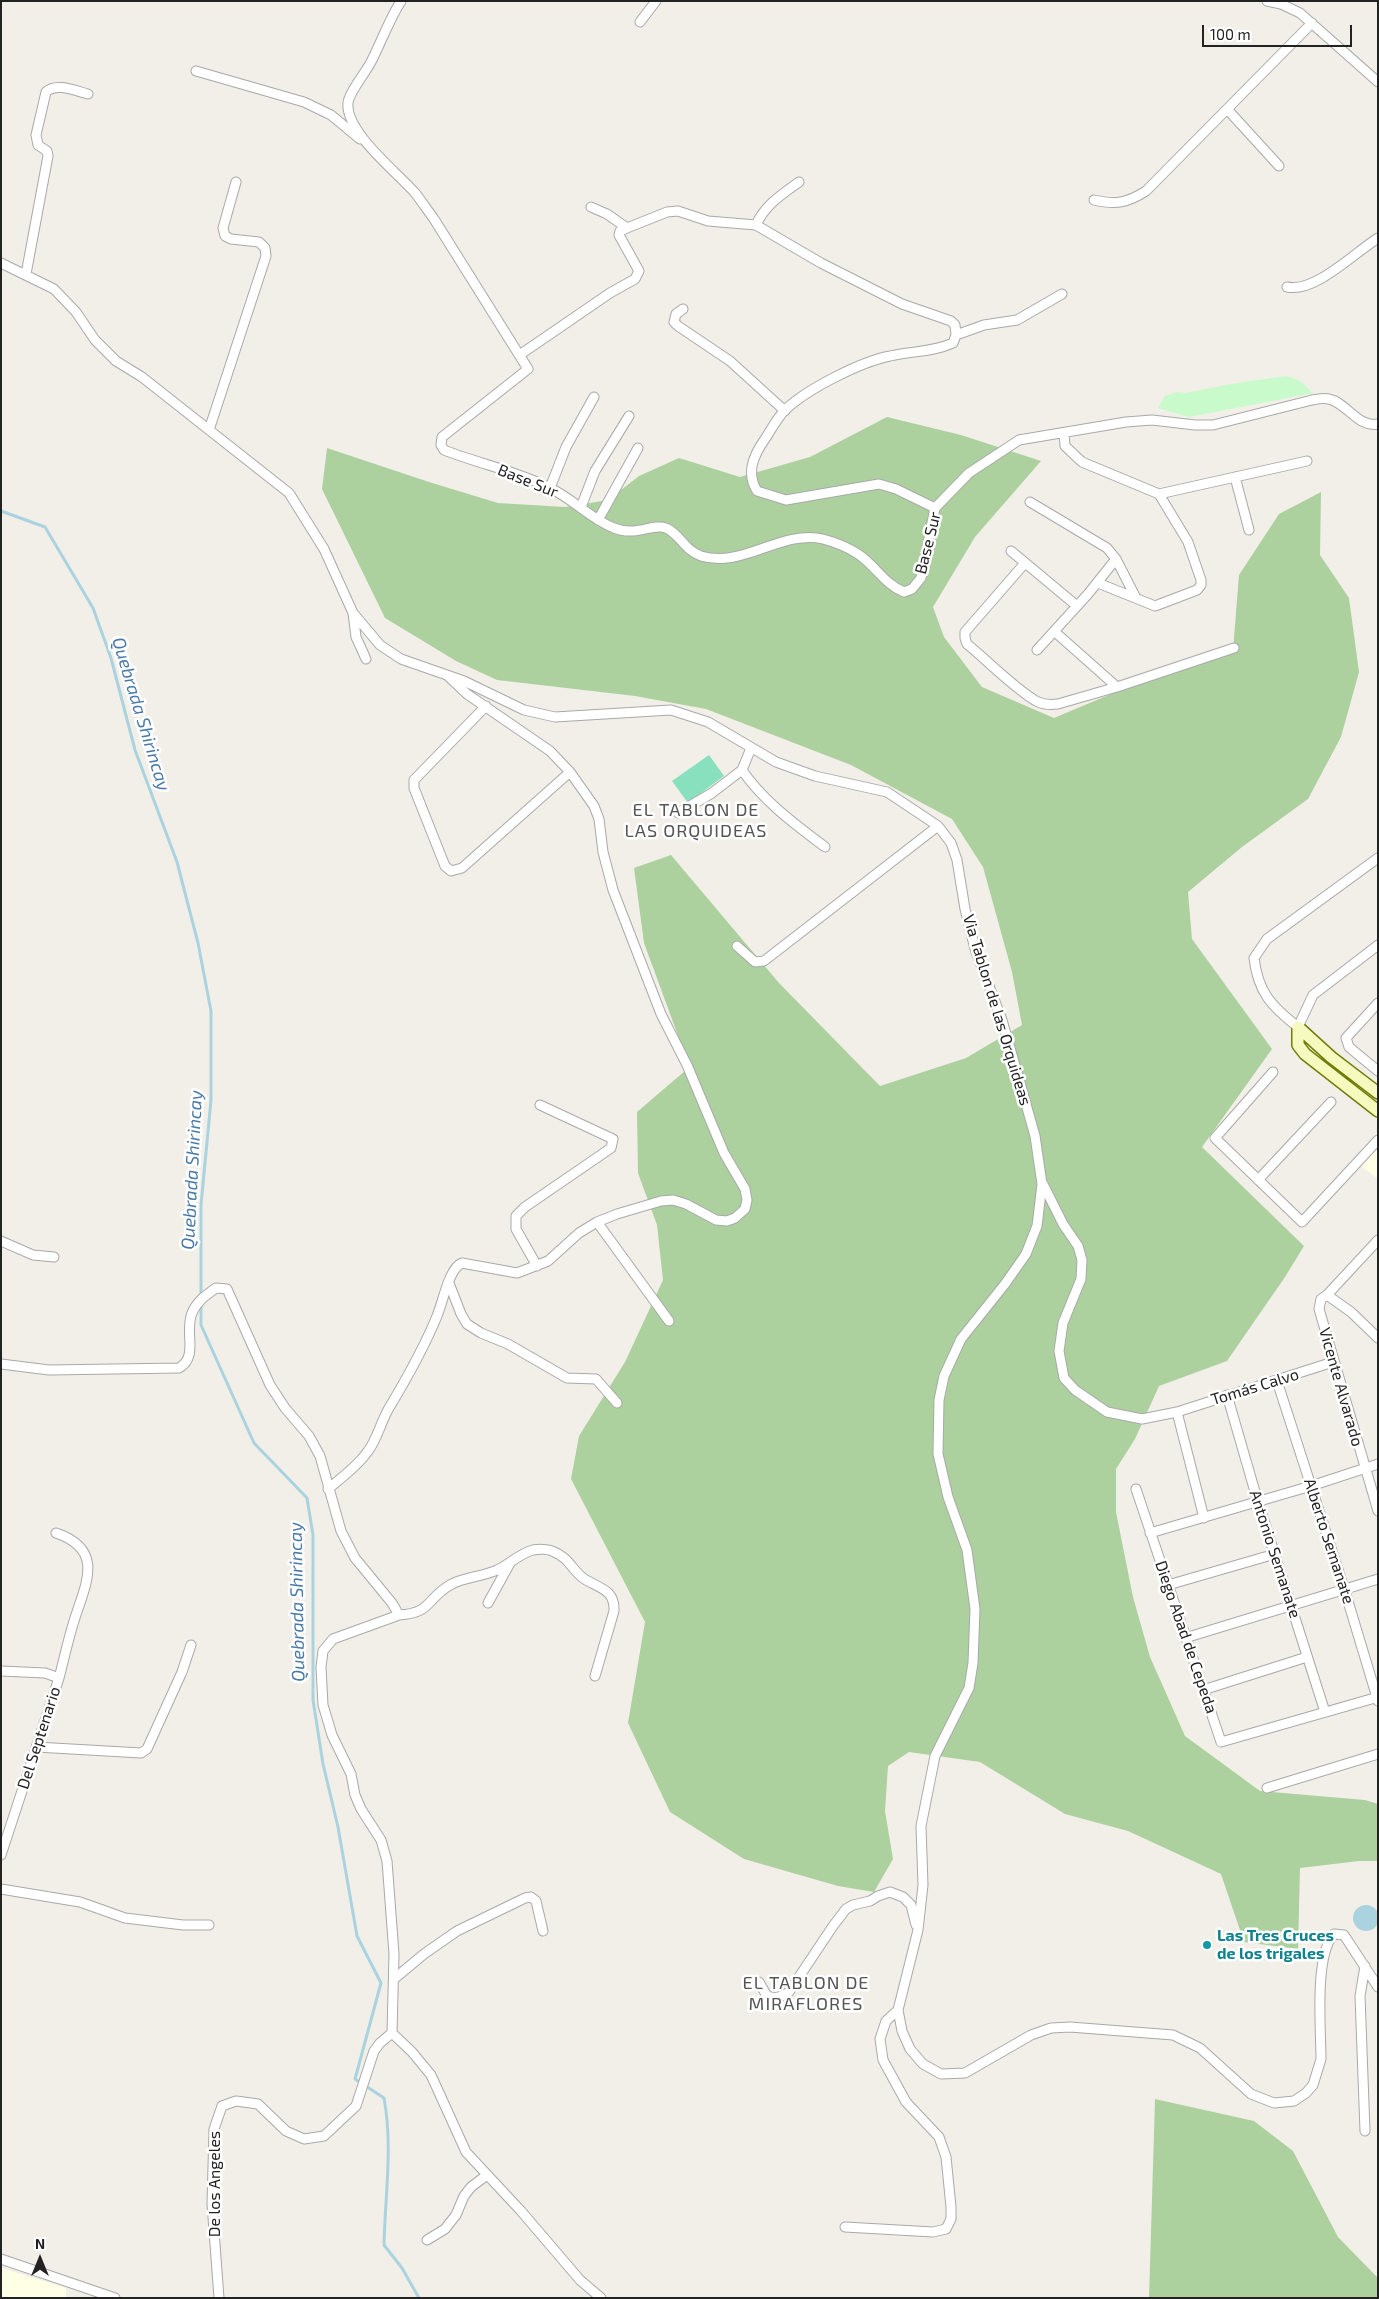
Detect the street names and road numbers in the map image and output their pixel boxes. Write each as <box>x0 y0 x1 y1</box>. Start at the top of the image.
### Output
street label: Base Sur <box>495 460 561 502</box>
street label: Base Sur <box>911 510 945 576</box>
street label: Via Tablon de las Orquideas <box>959 912 1035 1108</box>
street label: Vicente Alvarado <box>1315 1325 1367 1449</box>
street label: Tomás Calvo <box>1209 1365 1301 1409</box>
street label: Alberto Semanate <box>1300 1476 1358 1606</box>
street label: Antonio Semanate <box>1245 1488 1305 1620</box>
street label: Diego Abad de Cepeda <box>1151 1558 1221 1716</box>
street label: Del Septenario <box>13 1684 65 1792</box>
street label: De los Angeles <box>205 2131 225 2237</box>

